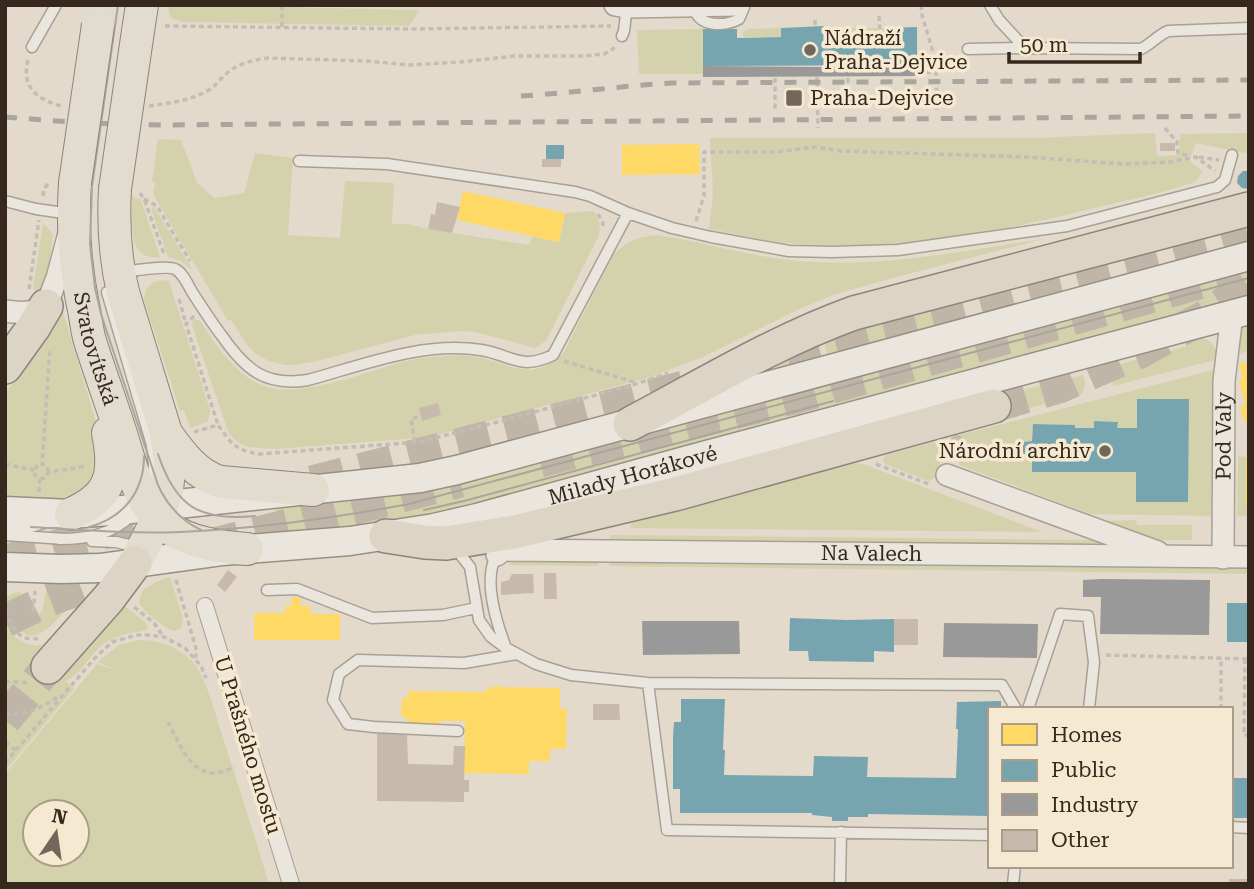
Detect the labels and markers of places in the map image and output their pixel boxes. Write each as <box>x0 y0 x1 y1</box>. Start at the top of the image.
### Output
place label: Nádraží Praha-Dejvice <box>824 26 968 74</box>
marker: Nádraží Praha-Dejvice <box>802 42 818 58</box>
place label: Praha-Dejvice <box>810 86 954 110</box>
marker: Praha-Dejvice <box>784 88 804 108</box>
place label: Národní archiv <box>939 439 1092 463</box>
marker: Národní archiv <box>1097 443 1113 459</box>

